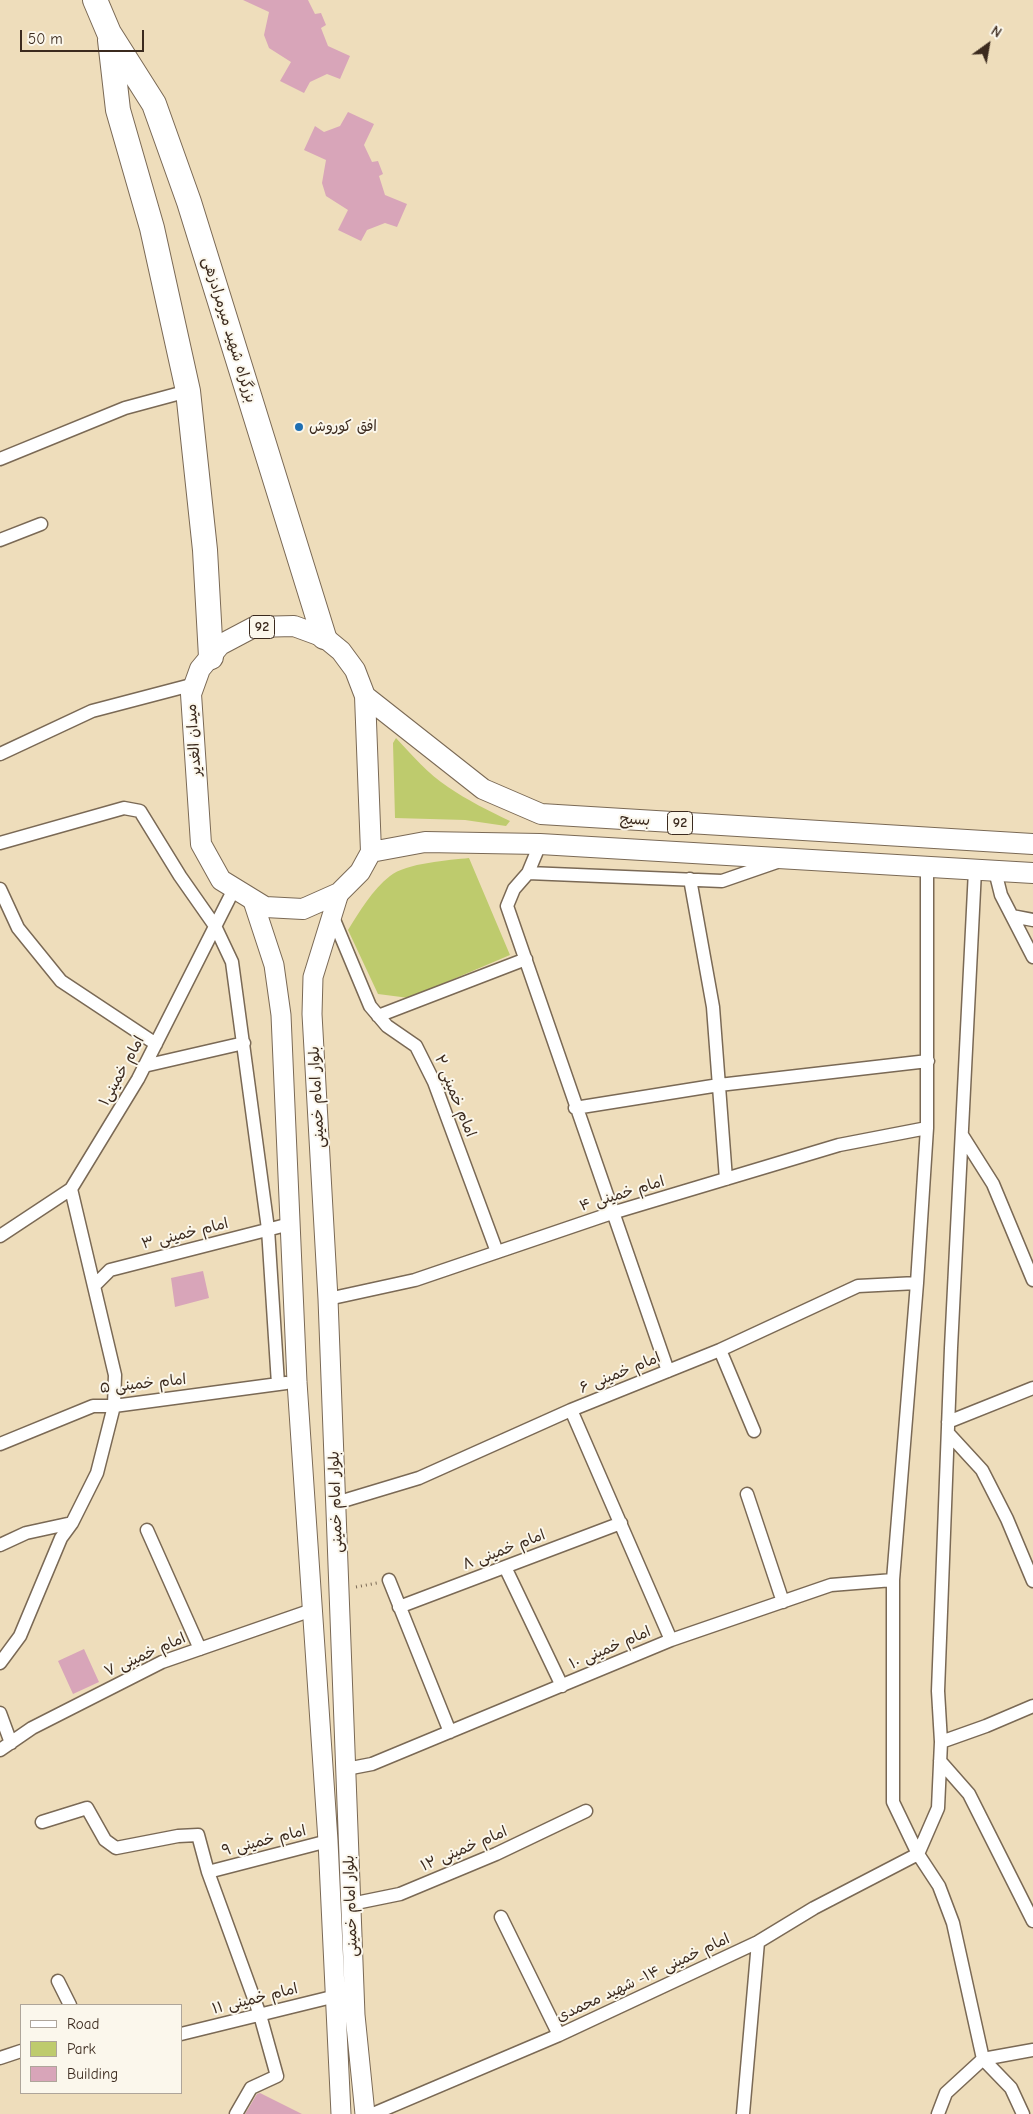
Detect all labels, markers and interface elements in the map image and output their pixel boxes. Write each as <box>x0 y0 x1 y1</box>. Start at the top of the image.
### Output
scale bar <box>22 20 146 52</box>
north arrow <box>963 20 1013 70</box>
text: N <box>988 22 1005 41</box>
text: 50 m <box>28 30 63 48</box>
street label: بزرگراه شهید میرمرادزهی <box>198 255 260 405</box>
place label: افق کوروش <box>309 418 377 436</box>
marker: افق کوروش <box>293 421 305 433</box>
road number: 92 <box>250 616 274 638</box>
street label: میدان الغدیر <box>182 703 206 777</box>
street label: بسیج <box>619 810 651 830</box>
road number: 92 <box>668 811 692 834</box>
street label: امام خمینی۱ <box>95 1033 149 1109</box>
street label: بلوار امام خمینی <box>305 1046 329 1148</box>
street label: امام خمینی ۲ <box>430 1052 480 1140</box>
street label: امام خمینی ۴ <box>577 1173 667 1215</box>
street label: امام خمینی ۳ <box>140 1215 230 1253</box>
street label: امام خمینی ۶ <box>577 1349 663 1397</box>
street label: امام خمینی ۵ <box>99 1371 187 1397</box>
street label: بلوار امام خمینی <box>325 1451 347 1553</box>
street label: امام خمینی ۸ <box>460 1526 548 1574</box>
street label: امام خمینی ۱۰ <box>566 1623 654 1673</box>
street label: امام خمینی ۷ <box>102 1629 188 1681</box>
street label: امام خمینی ۹ <box>220 1822 308 1860</box>
street label: امام خمینی ۱۲ <box>418 1823 510 1875</box>
street label: بلوار امام خمینی <box>340 1855 362 1957</box>
street label: امام خمینی ۱۴- شهید محمدی <box>553 1930 733 2026</box>
street label: امام خمینی ۱۱ <box>210 1980 300 2018</box>
legend <box>20 2004 182 2094</box>
text: Road <box>67 2015 99 2033</box>
text: Park <box>67 2040 96 2058</box>
text: Building <box>67 2065 118 2083</box>

